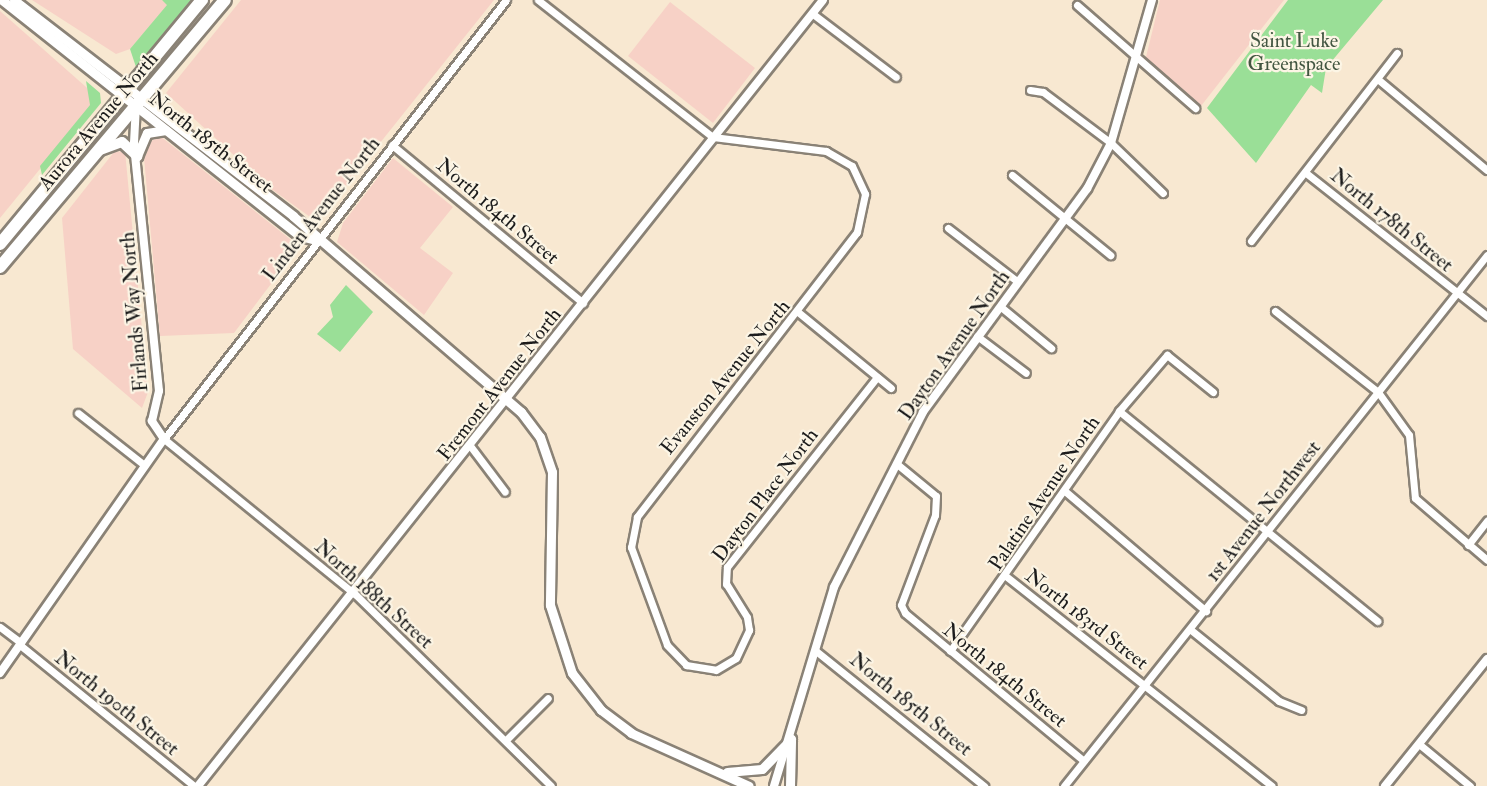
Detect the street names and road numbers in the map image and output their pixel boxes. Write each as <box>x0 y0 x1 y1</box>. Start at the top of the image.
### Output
street label: Aurora Avenue North <box>33 47 163 195</box>
street label: North 185th Street <box>144 86 278 198</box>
street label: Linden Avenue North <box>257 132 385 286</box>
street label: North 184th Street <box>432 153 564 269</box>
street label: North 178th Street <box>1326 163 1458 277</box>
street label: Firlands Way North <box>115 231 153 393</box>
street label: Dayton Avenue North <box>893 266 1015 424</box>
street label: Evanston Avenue North <box>655 295 795 459</box>
street label: Fremont Avenue North <box>432 303 566 465</box>
street label: Palatine Avenue North <box>983 411 1105 575</box>
street label: Dayton Place North <box>707 424 823 566</box>
street label: 1st Avenue Northwest <box>1201 436 1325 586</box>
street label: North 188th Street <box>310 535 438 653</box>
street label: North 183rd Street <box>1021 564 1153 674</box>
street label: North 184th Street <box>938 618 1072 732</box>
street label: North 190th Street <box>50 646 184 760</box>
street label: North 185th Street <box>845 647 977 761</box>

